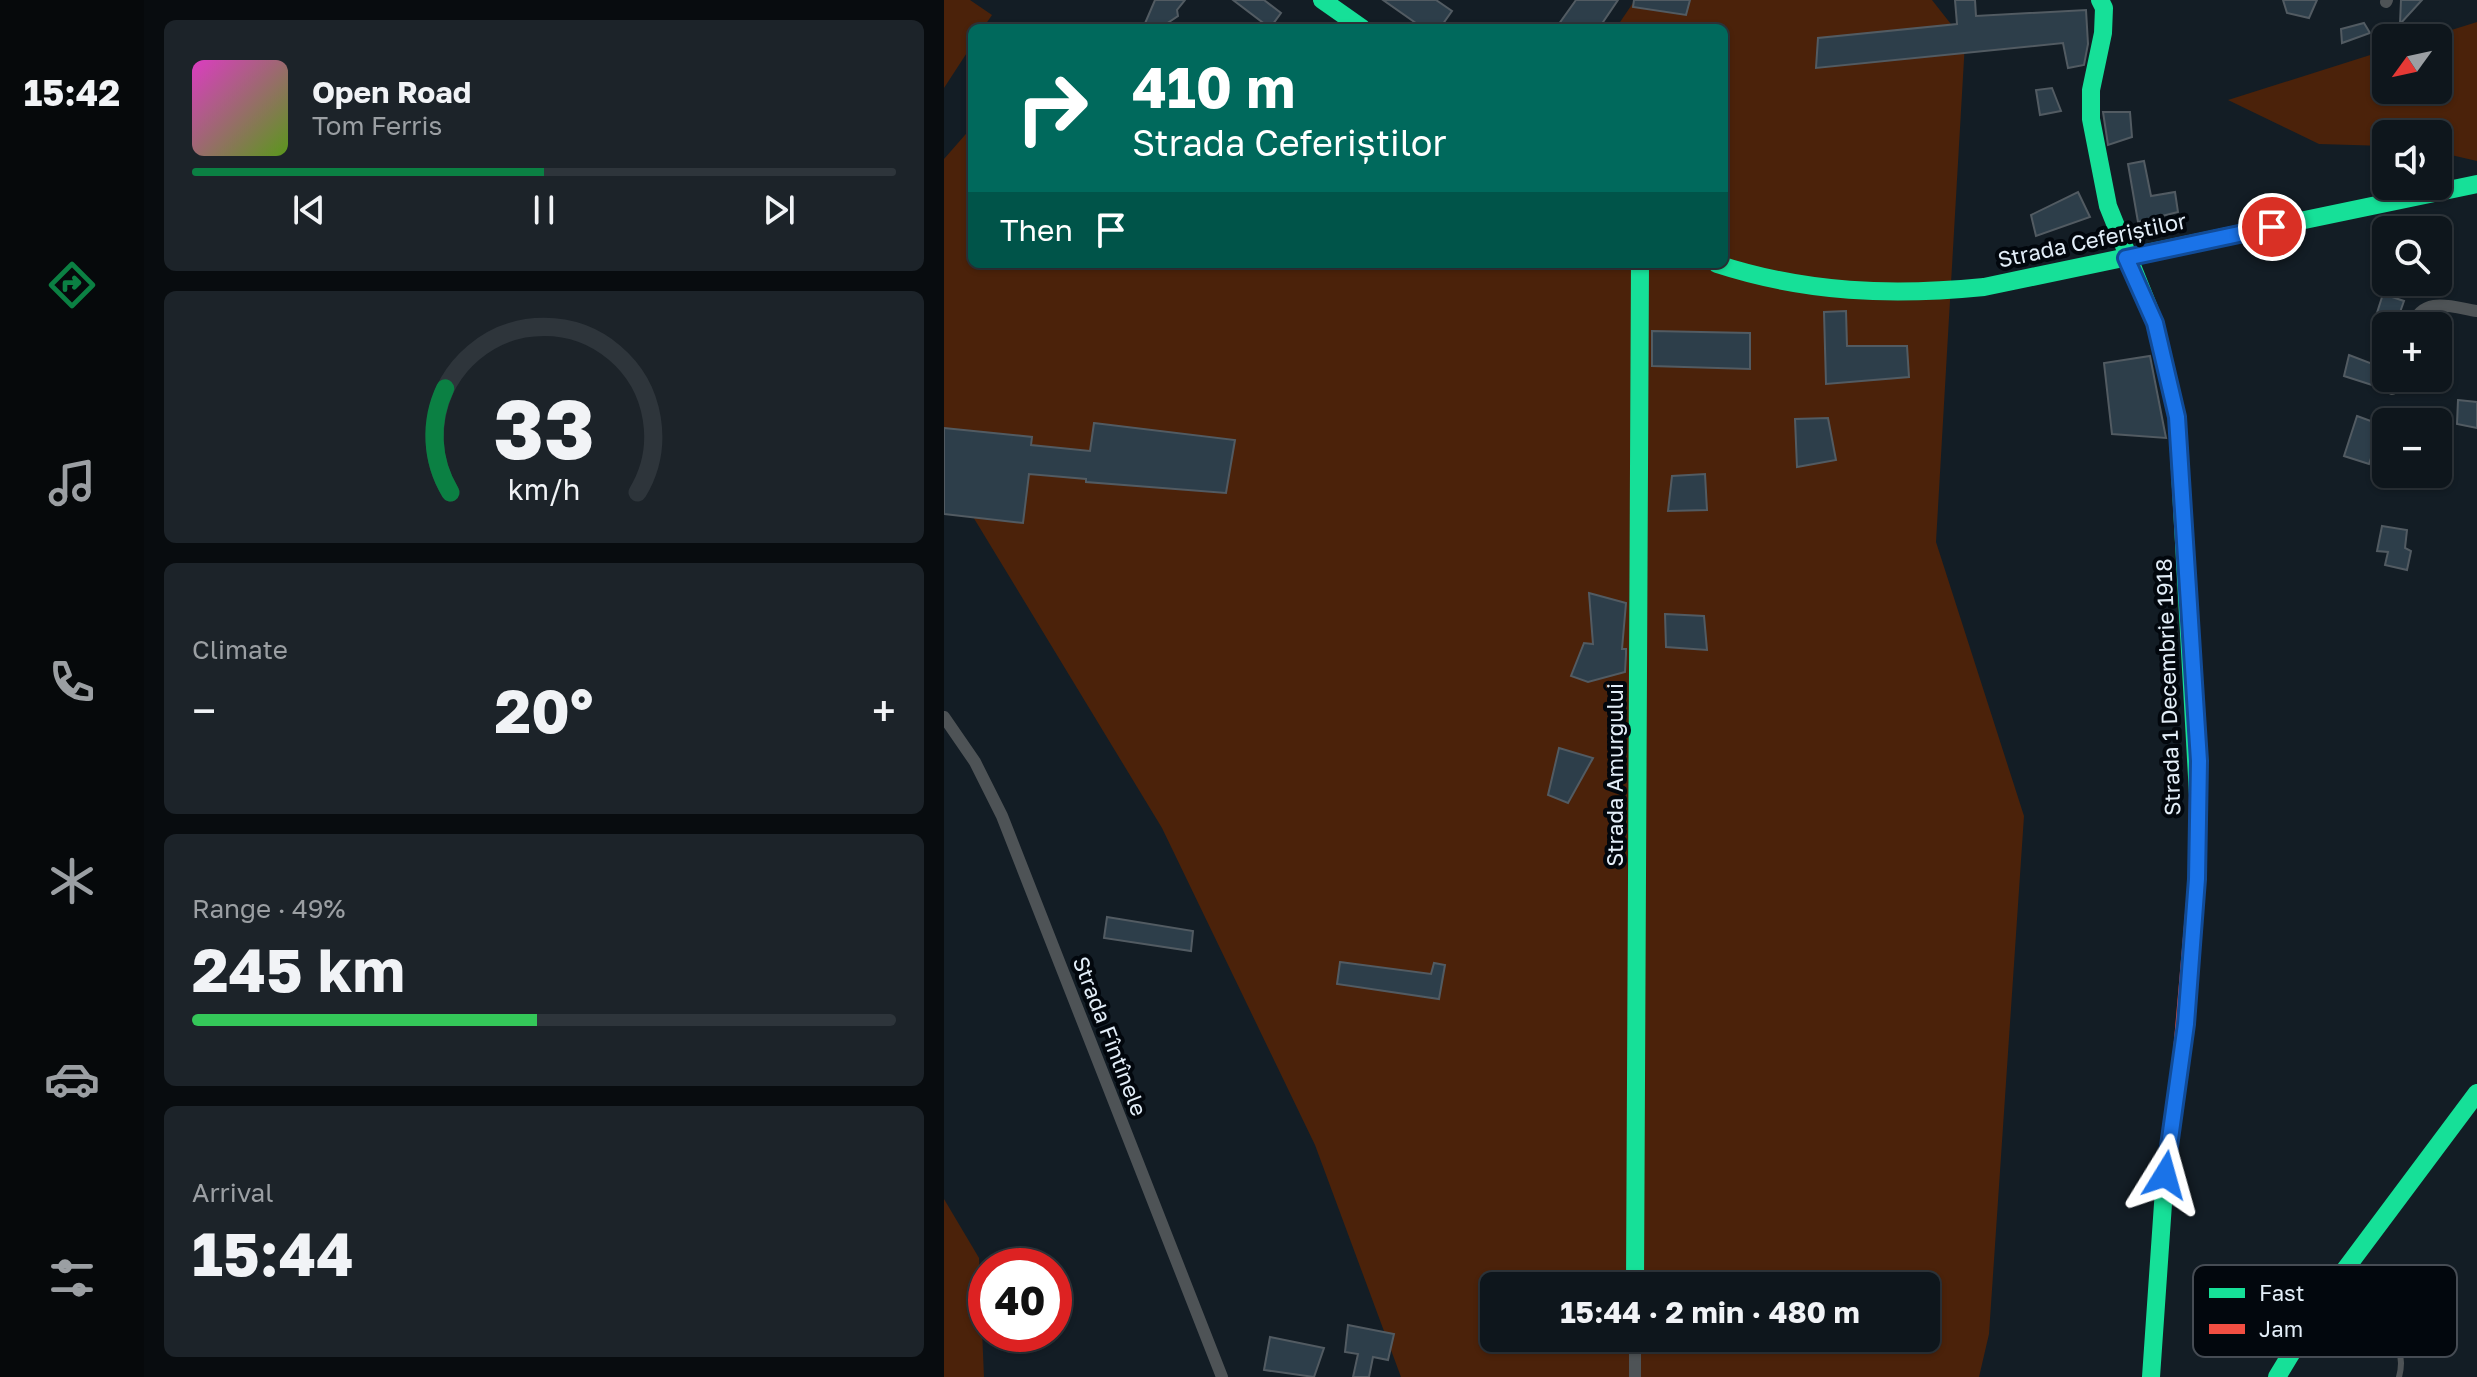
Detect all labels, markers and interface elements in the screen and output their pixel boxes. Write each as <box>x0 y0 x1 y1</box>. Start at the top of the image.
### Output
north arrow <box>2372 24 2452 104</box>
map controls <box>2372 24 2452 488</box>
text: 410 m <box>1132 53 1295 120</box>
icon: right <box>1000 56 1104 160</box>
text: 15:42 <box>24 71 120 114</box>
text: Open Road <box>312 74 471 110</box>
text: Tom Ferris <box>312 110 442 141</box>
button: sound <box>2372 120 2452 200</box>
text: Strada Ceferiștilor <box>1132 121 1447 164</box>
icon: previous <box>287 188 331 232</box>
icon: pause <box>522 188 566 232</box>
icon: next <box>757 188 801 232</box>
pin <box>2238 193 2306 261</box>
icon: arrive <box>2250 205 2294 249</box>
street label: Strada Ceferiștilor <box>1995 206 2189 273</box>
icon: arrive <box>1089 208 1133 252</box>
text: Then <box>1000 212 1073 248</box>
button: search <box>2372 216 2452 296</box>
icon: directions <box>44 257 100 313</box>
button: + <box>2372 312 2452 392</box>
text: 33 <box>493 377 595 477</box>
button: − <box>2372 408 2452 488</box>
icon: music <box>44 455 100 511</box>
text: km/h <box>508 472 580 506</box>
street label: Strada 1 Decembrie 1918 <box>2150 558 2185 816</box>
text: Climate <box>192 634 288 665</box>
icon: phone <box>44 654 100 710</box>
text: 20° <box>495 674 594 746</box>
street label: Strada Amurgului <box>1601 683 1628 867</box>
text: − <box>192 684 216 737</box>
text: + <box>872 684 896 737</box>
icon: climate <box>44 853 100 909</box>
text: Range · 49% <box>192 893 345 924</box>
text: 245 km <box>192 933 405 1005</box>
street label: Strada Fîntînele <box>1068 952 1153 1119</box>
icon: car <box>44 1051 100 1107</box>
position arrow <box>2123 1133 2207 1217</box>
text: Arrival <box>192 1177 273 1208</box>
text: 15:44 <box>192 1217 354 1289</box>
speed limit sign: 40 <box>968 1248 1072 1352</box>
icon: filters <box>44 1250 100 1306</box>
legend <box>2193 1265 2457 1357</box>
text: Fast <box>2259 1279 2305 1306</box>
text: 15:44 · 2 min · 480 m <box>1560 1294 1860 1330</box>
text: Jam <box>2259 1315 2303 1342</box>

